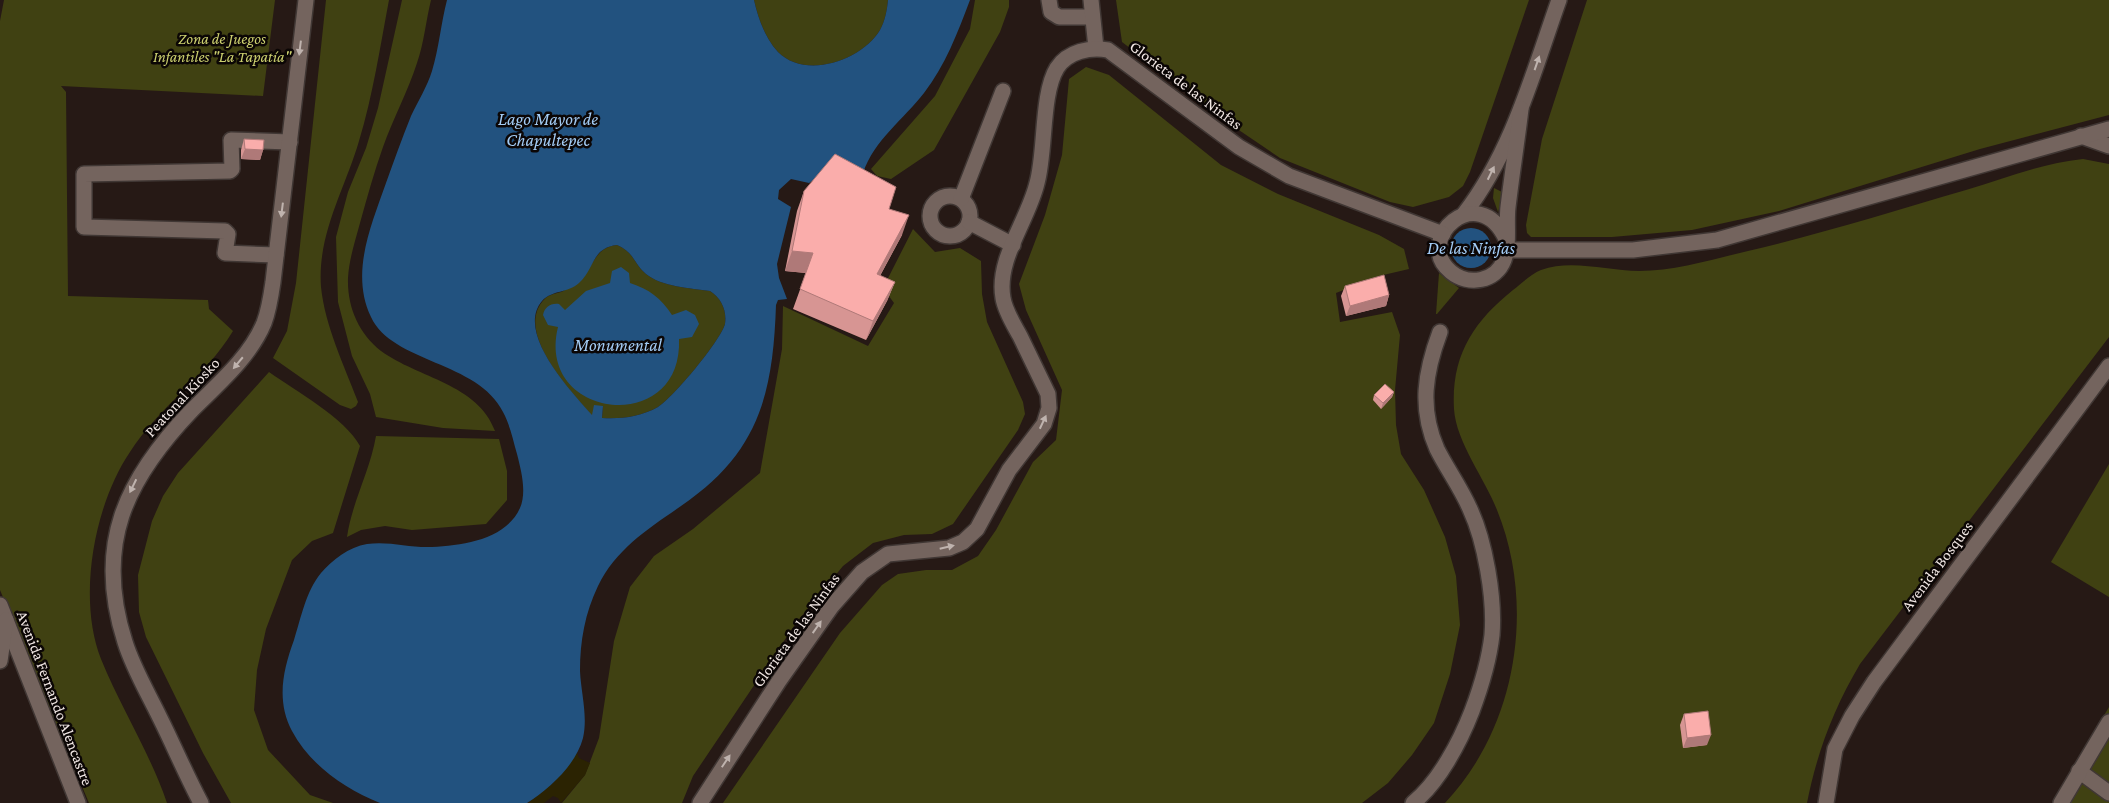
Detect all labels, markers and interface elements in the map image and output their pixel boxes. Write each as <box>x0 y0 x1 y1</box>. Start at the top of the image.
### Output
park label: Zona de Juegos Infantiles "La Tapatía" <box>153 30 293 66</box>
street label: Glorieta de las Ninfas <box>1127 37 1245 133</box>
one-way arrow <box>296 41 304 57</box>
one-way arrow <box>1533 55 1541 70</box>
water label: Lago Mayor de Chapultepec <box>498 109 598 150</box>
one-way arrow <box>1487 166 1495 180</box>
one-way arrow <box>278 202 286 218</box>
water label: De las Ninfas <box>1427 238 1516 258</box>
water label: Monumental <box>573 335 663 355</box>
street label: Peatonal Kiosko <box>141 354 223 440</box>
one-way arrow <box>232 356 243 369</box>
one-way arrow <box>1039 415 1047 429</box>
one-way arrow <box>129 479 137 493</box>
street label: Avenida Bosques <box>1898 518 1977 615</box>
one-way arrow <box>939 543 955 551</box>
street label: Glorieta de las Ninfas <box>749 570 843 690</box>
street label: Avenida Fernando Alencastre <box>14 608 96 788</box>
one-way arrow <box>812 620 822 634</box>
one-way arrow <box>721 755 730 768</box>

